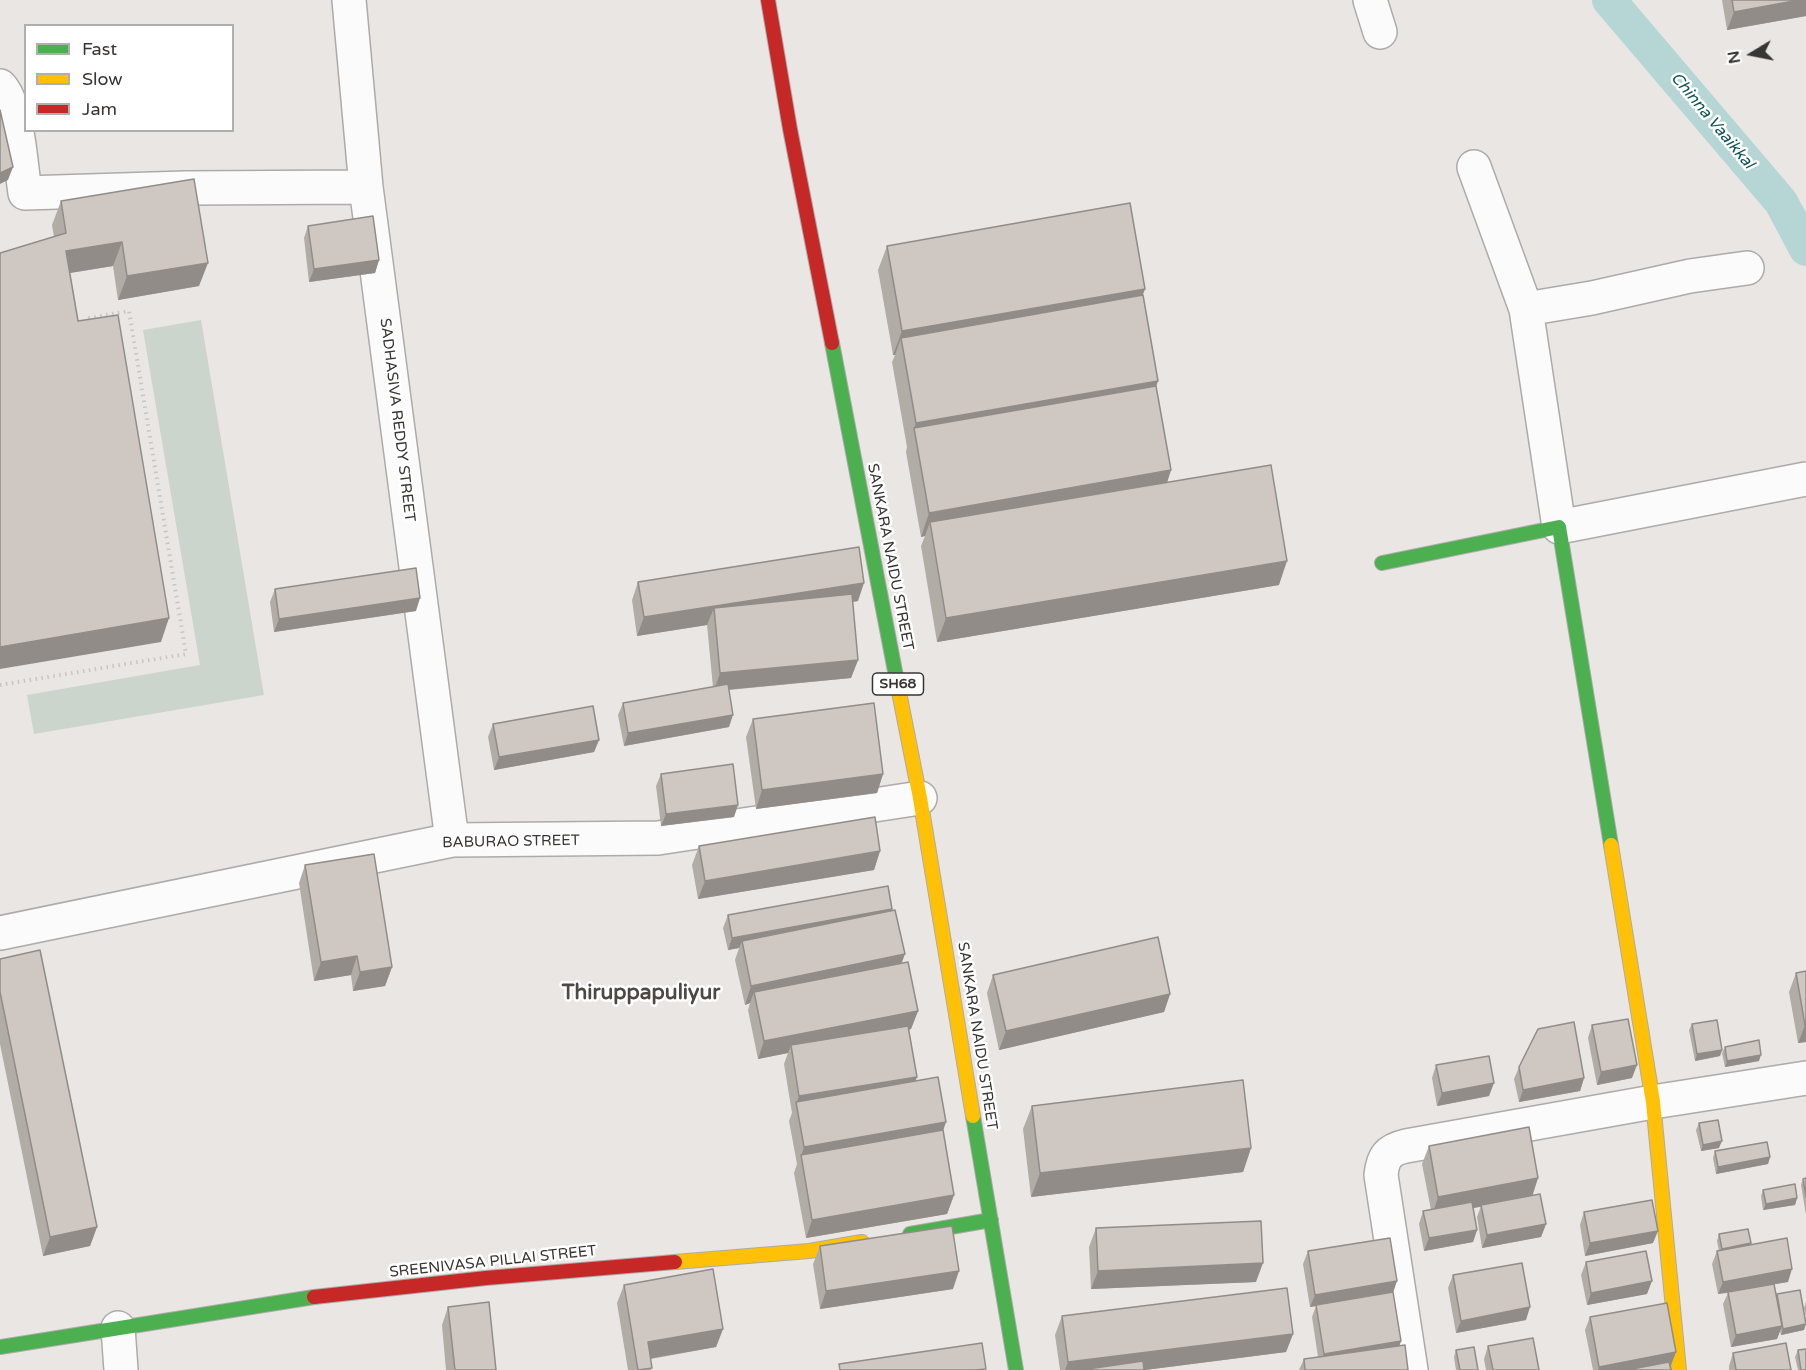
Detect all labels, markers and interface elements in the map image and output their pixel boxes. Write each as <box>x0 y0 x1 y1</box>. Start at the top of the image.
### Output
legend <box>24 24 234 132</box>
north arrow <box>1722 24 1782 84</box>
text: Fast <box>82 38 117 60</box>
text: N <box>1723 49 1745 65</box>
text: Slow <box>82 68 123 90</box>
water label: Chinna Vaaikkal <box>1666 69 1758 173</box>
text: Jam <box>82 98 117 120</box>
street label: SADHASIVA REDDY STREET <box>376 317 418 523</box>
street label: SANKARA NAIDU STREET <box>863 462 917 652</box>
road number: SH68 <box>872 673 924 695</box>
street label: BABURAO STREET <box>442 832 580 852</box>
street label: SANKARA NAIDU STREET <box>953 941 1001 1131</box>
district label: Thiruppapuliyur <box>562 980 720 1006</box>
street label: SREENIVASA PILLAI STREET <box>389 1242 597 1282</box>

